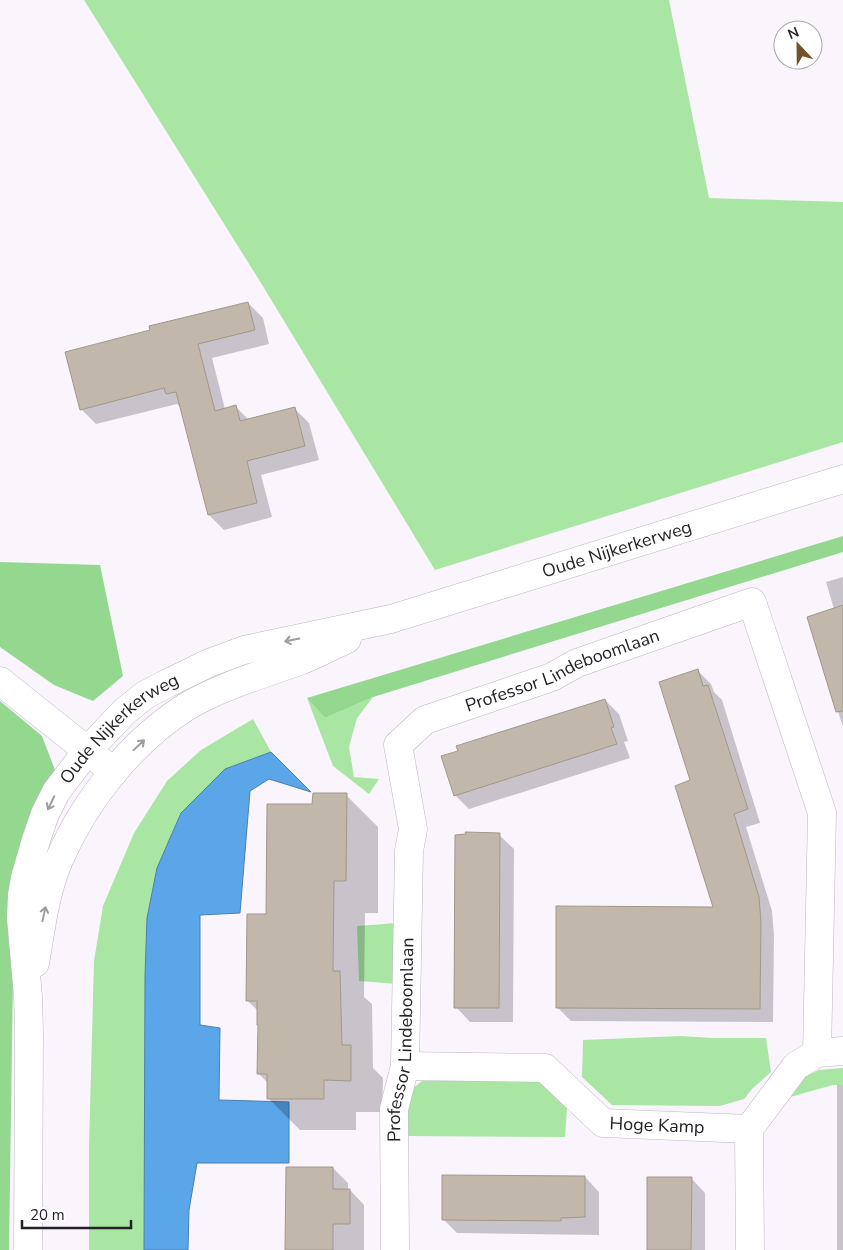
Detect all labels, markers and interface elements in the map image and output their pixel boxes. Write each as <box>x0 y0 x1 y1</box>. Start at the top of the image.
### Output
north arrow <box>773 20 823 70</box>
text: N <box>785 23 802 44</box>
street label: Oude Nijkerkerweg <box>539 515 695 584</box>
street label: Professor Lindeboomlaan <box>462 623 663 718</box>
one-way arrow <box>285 636 301 645</box>
street label: Oude Nijkerkerweg <box>54 668 183 789</box>
one-way arrow <box>133 739 146 751</box>
one-way arrow <box>45 795 55 810</box>
one-way arrow <box>40 906 49 922</box>
street label: Professor Lindeboomlaan <box>382 937 419 1142</box>
street label: Hoge Kamp <box>609 1111 705 1139</box>
scale bar <box>22 1198 131 1230</box>
text: 20 m <box>30 1205 65 1225</box>

